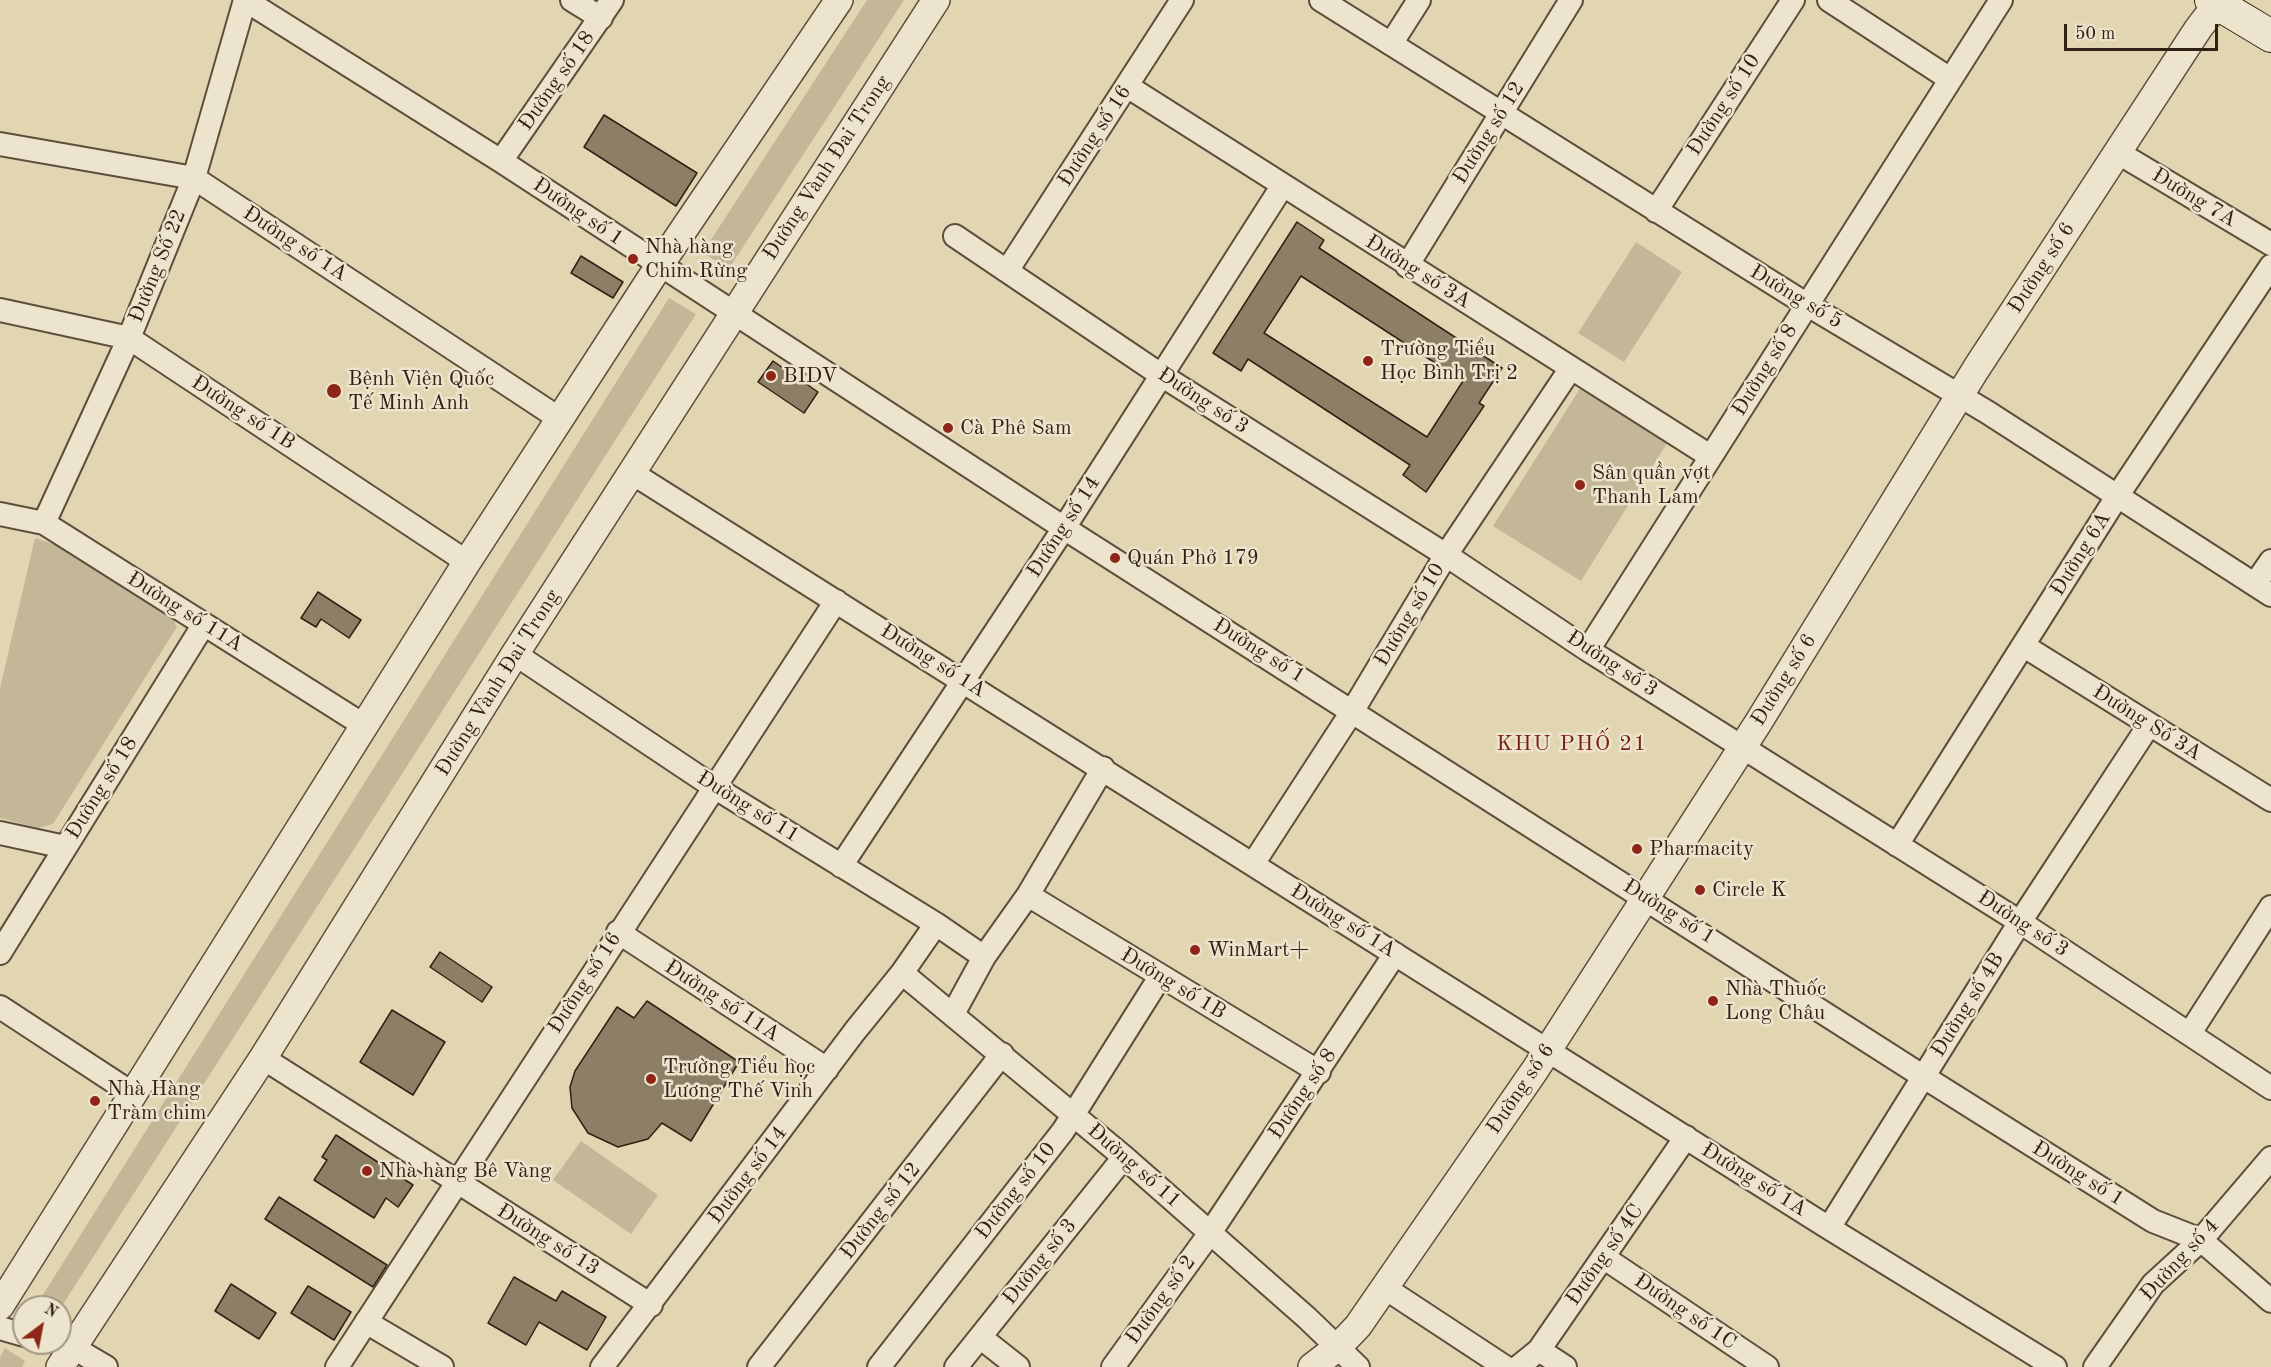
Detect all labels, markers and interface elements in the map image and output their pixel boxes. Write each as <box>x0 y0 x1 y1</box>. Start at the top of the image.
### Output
scale bar <box>2067 12 2222 50</box>
text: 50 m <box>2075 25 2115 43</box>
street label: Đường số 18 <box>513 26 601 136</box>
street label: Đường số 10 <box>1682 49 1766 161</box>
street label: Đường Vành Đai Trong <box>758 71 896 265</box>
street label: Đường số 12 <box>1448 77 1530 189</box>
street label: Đường số 16 <box>1053 80 1137 192</box>
street label: Đường 7A <box>2147 163 2241 233</box>
street label: Đường số 1 <box>528 173 628 251</box>
street label: Đường số 1A <box>238 201 352 287</box>
street label: Đường Số 22 <box>124 206 192 326</box>
street label: Đường số 6 <box>2003 218 2081 318</box>
street label: Đường số 3A <box>1360 230 1476 314</box>
place label: Nhà hàng Chim Rừng <box>645 234 748 284</box>
marker: Nhà hàng Chim Rừng <box>626 252 640 266</box>
street label: Đường số 5 <box>1745 259 1847 335</box>
street label: Đường số 8 <box>1727 319 1803 421</box>
place label: Trường Tiểu Học Bình Trị 2 <box>1380 336 1518 386</box>
marker: Trường Tiểu Học Bình Trị 2 <box>1361 354 1375 368</box>
street label: Đường số 3 <box>1153 362 1253 440</box>
place label: BIDV <box>783 363 837 389</box>
place label: Bệnh Viện Quốc Tế Minh Anh <box>348 366 494 416</box>
marker: BIDV <box>764 369 778 383</box>
street label: Đường số 1B <box>186 370 300 456</box>
marker: Bệnh Viện Quốc Tế Minh Anh <box>325 382 343 400</box>
place label: Cà Phê Sam <box>960 415 1072 441</box>
marker: Cà Phê Sam <box>941 421 955 435</box>
place label: Sân quần vợt Thanh Lam <box>1592 460 1711 510</box>
street label: Đường số 14 <box>1022 471 1106 583</box>
marker: Sân quần vợt Thanh Lam <box>1573 478 1587 492</box>
street label: Đường 6A <box>2045 507 2117 601</box>
place label: Quán Phở 179 <box>1127 545 1259 571</box>
marker: Quán Phở 179 <box>1108 551 1122 565</box>
street label: Đường số 10 <box>1369 559 1451 671</box>
street label: Đường số 11A <box>122 566 248 658</box>
street label: Đường Vành Đai Trong <box>430 585 566 781</box>
street label: Đường số 1 <box>1208 613 1310 689</box>
street label: Đường số 1A <box>875 619 991 703</box>
street label: Đường số 3 <box>1562 625 1662 703</box>
street label: Đường số 6 <box>1746 629 1822 731</box>
street label: Đường Số 3A <box>2088 679 2206 767</box>
district label: KHU PHỐ 21 <box>1496 731 1648 757</box>
street label: Đường số 18 <box>61 732 143 844</box>
street label: Đường số 11 <box>692 766 804 848</box>
place label: Pharmacity <box>1649 836 1754 862</box>
marker: Pharmacity <box>1630 842 1644 856</box>
street label: Đường số 1 <box>1618 874 1720 950</box>
place label: Circle K <box>1712 877 1787 903</box>
street label: Đường số 1A <box>1285 879 1401 963</box>
marker: Circle K <box>1693 883 1707 897</box>
street label: Đường số 3 <box>1973 885 2073 963</box>
street label: Đường số 16 <box>543 927 627 1039</box>
place label: WinMart+ <box>1207 937 1309 963</box>
street label: Đường số 1B <box>1116 943 1230 1025</box>
marker: WinMart+ <box>1188 943 1202 957</box>
street label: Đường số 4B <box>1926 948 2010 1062</box>
street label: Đường số 11A <box>660 954 784 1048</box>
place label: Nhà Thuốc Long Châu <box>1725 976 1826 1026</box>
marker: Nhà Thuốc Long Châu <box>1706 994 1720 1008</box>
street label: Đường số 6 <box>1482 1039 1560 1139</box>
street label: Đường số 8 <box>1264 1044 1342 1144</box>
place label: Trường Tiểu học Lương Thế Vinh <box>663 1054 815 1104</box>
marker: Trường Tiểu học Lương Thế Vinh <box>644 1072 658 1086</box>
place label: Nhà Hàng Tràm chim <box>107 1076 206 1126</box>
marker: Nhà Hàng Tràm chim <box>88 1094 102 1108</box>
street label: Đường số 11 <box>1082 1118 1186 1214</box>
street label: Đường số 14 <box>703 1121 793 1229</box>
street label: Đường số 1 <box>2027 1136 2129 1212</box>
street label: Đường số 10 <box>970 1138 1062 1244</box>
street label: Đường số 1A <box>1696 1138 1812 1222</box>
place label: Nhà hàng Bê Vàng <box>379 1158 551 1184</box>
street label: Đường số 12 <box>835 1158 927 1264</box>
marker: Nhà hàng Bê Vàng <box>360 1164 374 1178</box>
street label: Đường số 13 <box>492 1199 604 1281</box>
street label: Đường số 4C <box>1561 1199 1649 1311</box>
street label: Đường số 4 <box>2135 1213 2225 1307</box>
street label: Đường số 3 <box>998 1214 1082 1310</box>
street label: Đường số 2 <box>1120 1251 1202 1349</box>
street label: Đường số 1C <box>1629 1269 1741 1355</box>
north arrow <box>12 1295 72 1355</box>
text: N <box>41 1301 60 1321</box>

